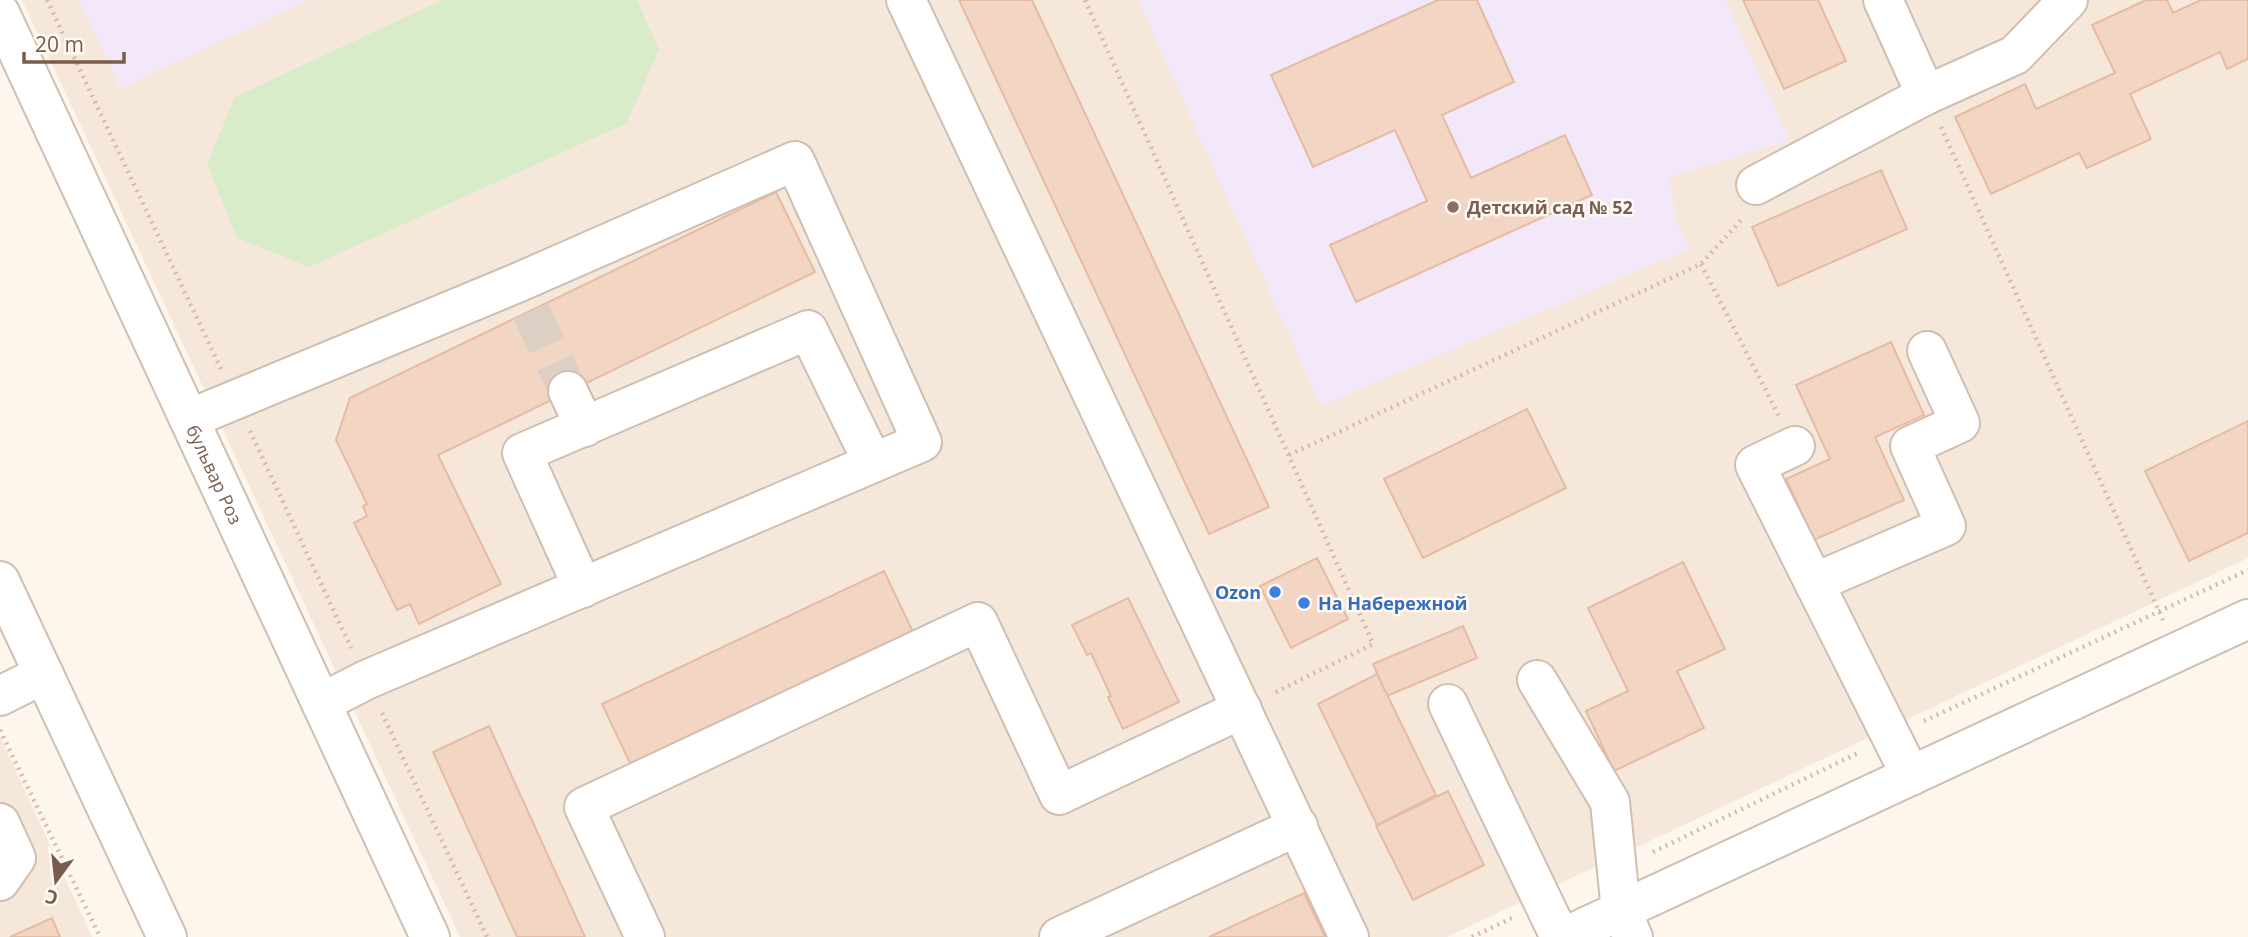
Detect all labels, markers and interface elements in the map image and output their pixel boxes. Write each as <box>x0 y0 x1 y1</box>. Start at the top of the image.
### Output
scale bar <box>24 21 124 65</box>
text: 20 m <box>35 30 84 58</box>
place label: Детский сад № 52 <box>1467 195 1633 219</box>
marker: Детский сад № 52 <box>1445 199 1461 215</box>
street label: бульвар Роз <box>181 421 248 528</box>
place label: Ozon <box>1215 580 1261 604</box>
marker: Ozon <box>1267 584 1283 600</box>
place label: На Набережной <box>1318 591 1468 615</box>
marker: На Набережной <box>1296 595 1312 611</box>
north arrow <box>21 846 91 916</box>
text: С <box>42 883 61 912</box>

